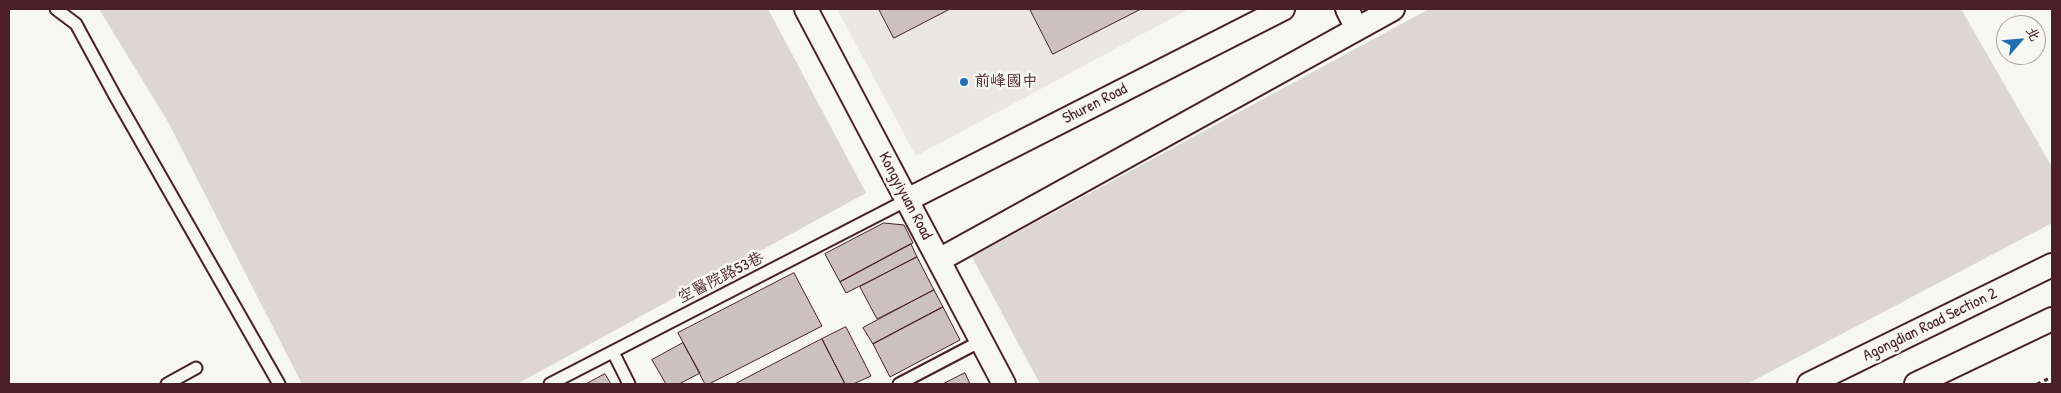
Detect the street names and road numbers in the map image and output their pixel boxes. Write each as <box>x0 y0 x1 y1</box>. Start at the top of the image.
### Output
street label: Shuren Road <box>1059 80 1131 128</box>
street label: Kongyiyuan Road <box>874 149 936 243</box>
street label: 空醫院路53巷 <box>675 248 767 308</box>
street label: Agongdian Road Section 2 <box>1860 284 2000 366</box>

